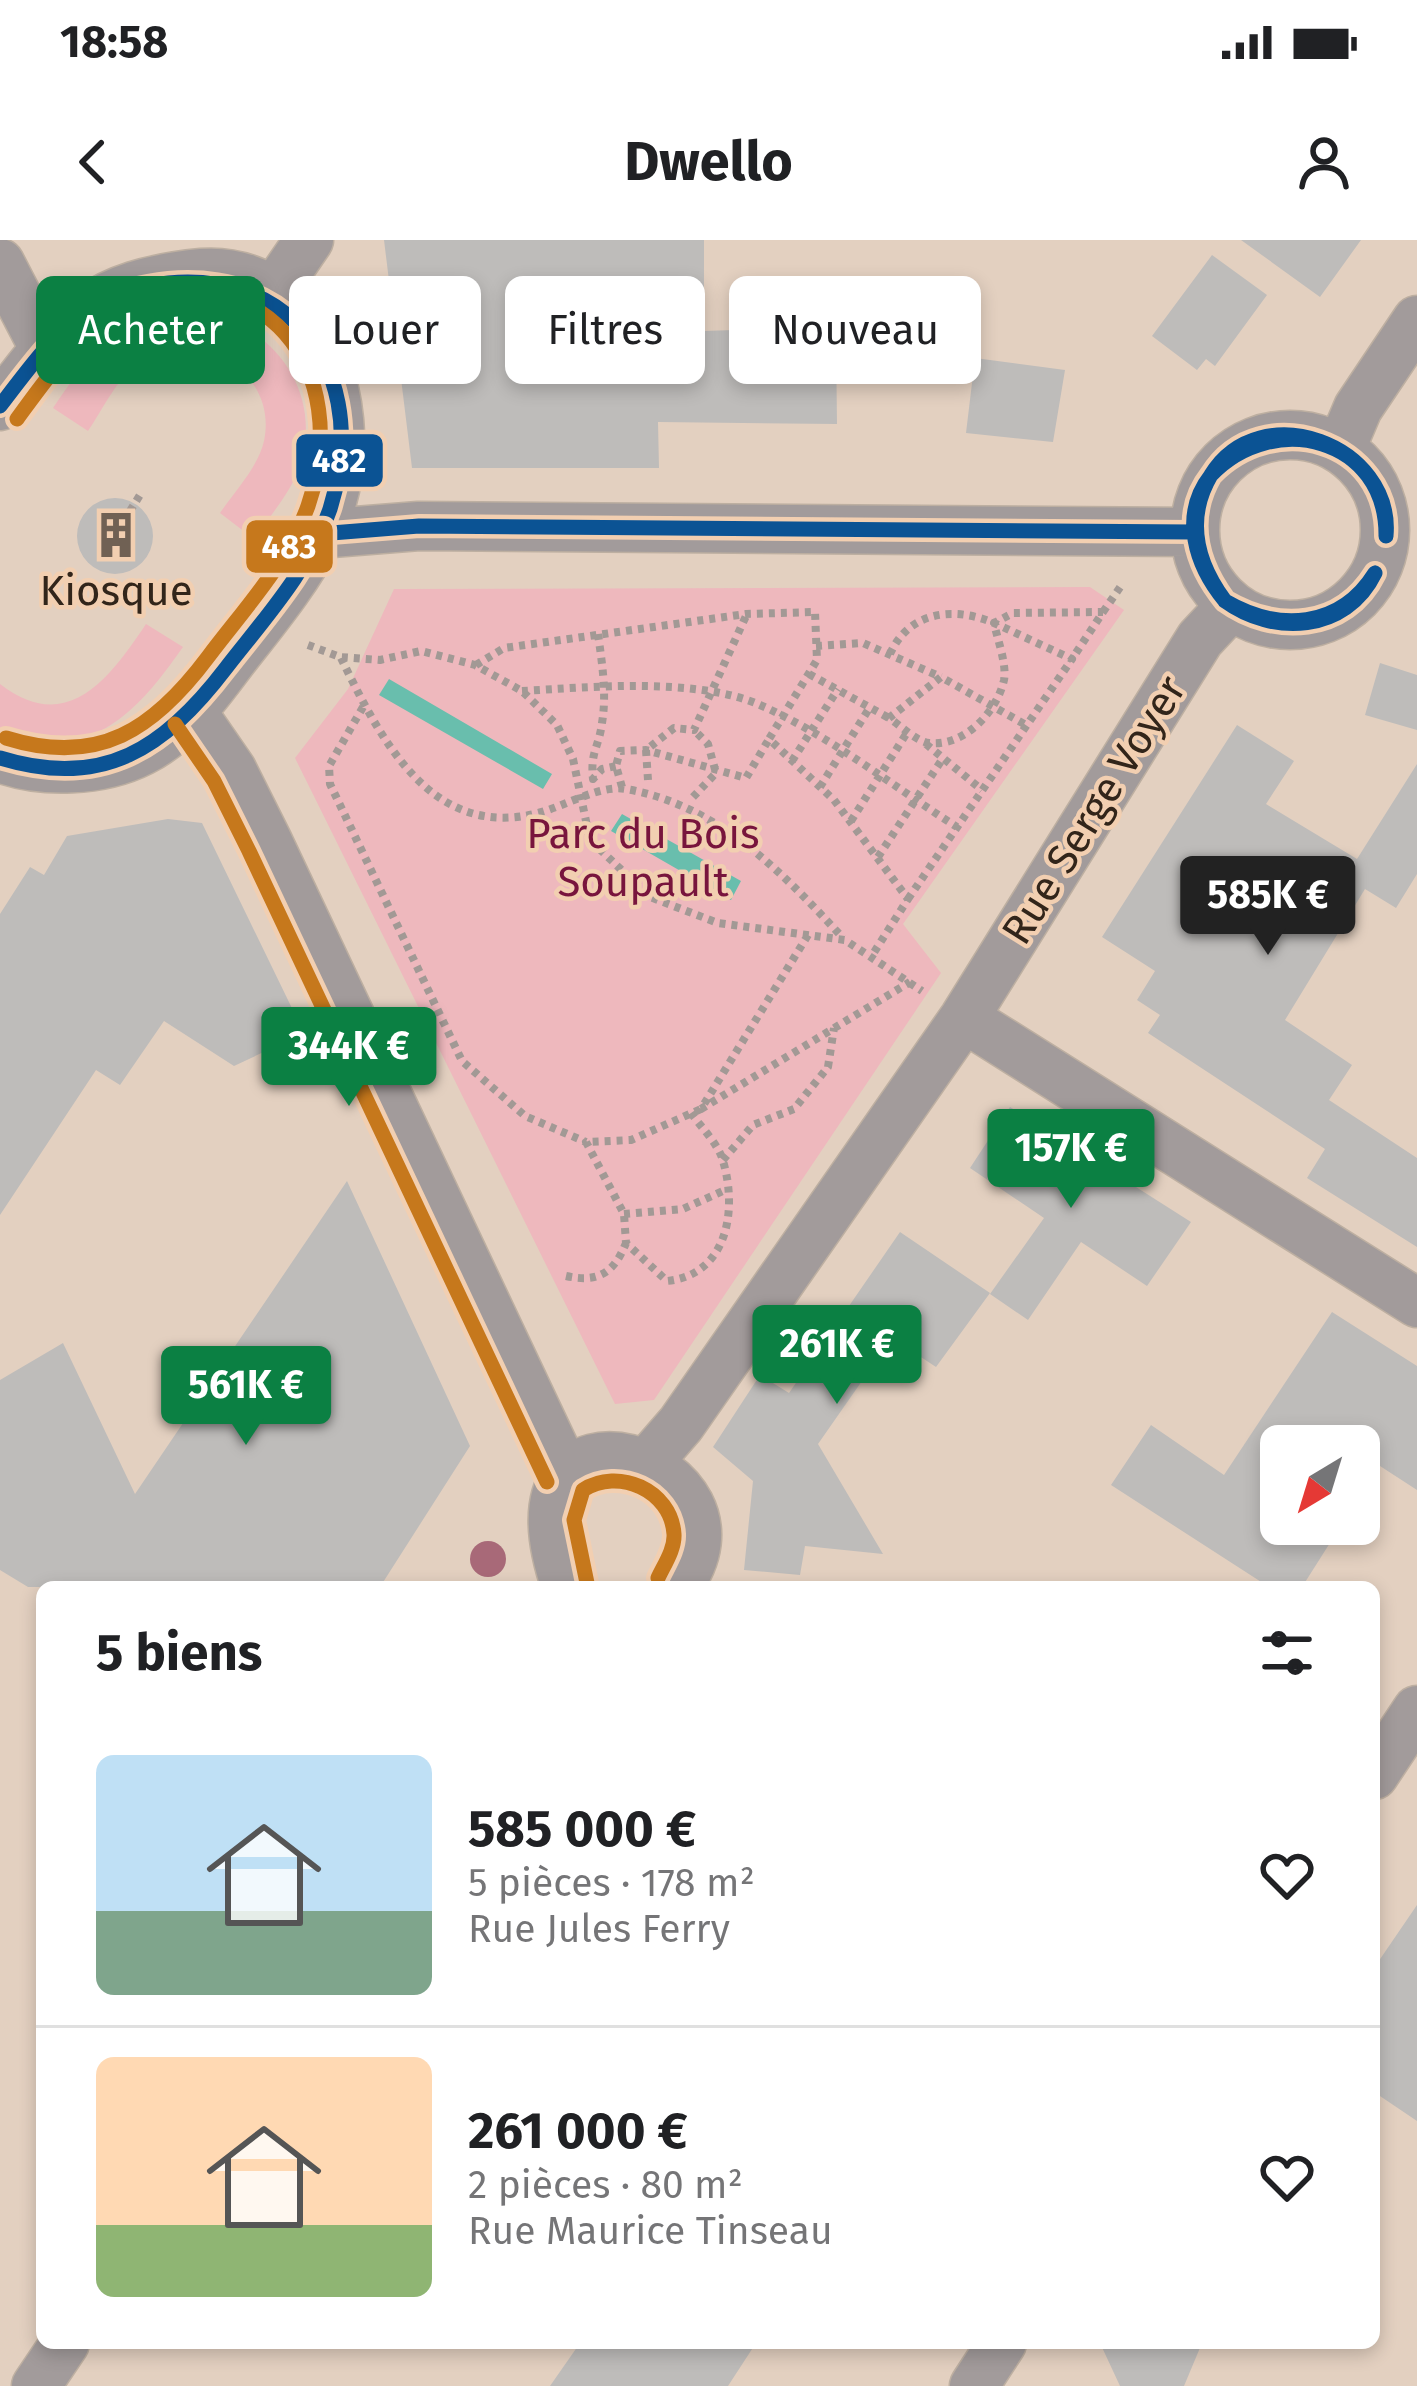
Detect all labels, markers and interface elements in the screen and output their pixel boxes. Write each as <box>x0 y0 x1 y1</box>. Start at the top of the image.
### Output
text: 18:58 <box>60 15 168 69</box>
icon: back <box>60 129 126 195</box>
icon: person <box>1291 129 1357 195</box>
text: Dwello <box>624 130 793 194</box>
chip: Acheter <box>36 276 265 384</box>
chip: Louer <box>289 276 481 384</box>
chip: Filtres <box>505 276 705 384</box>
chip: Nouveau <box>729 276 981 384</box>
line badge: 482 <box>294 432 385 489</box>
text: 482 <box>312 441 366 481</box>
building icon: Kiosque <box>91 510 141 560</box>
line badge: 483 <box>244 518 335 575</box>
text: 483 <box>262 527 316 567</box>
place label: Kiosque <box>39 566 193 616</box>
street label: Rue Serge Voyer <box>992 667 1196 953</box>
park label: Parc du Bois Soupault <box>526 809 760 907</box>
pin: 585K € <box>1170 856 1366 958</box>
text: 585K € <box>1207 872 1329 918</box>
pin: 344K € <box>251 1007 447 1109</box>
text: 344K € <box>288 1023 410 1069</box>
pin: 157K € <box>973 1109 1169 1211</box>
text: 157K € <box>1014 1125 1128 1171</box>
pin: 261K € <box>739 1305 935 1407</box>
text: 261K € <box>779 1321 895 1367</box>
pin: 561K € <box>148 1346 344 1448</box>
text: 561K € <box>188 1362 304 1408</box>
north arrow <box>1260 1425 1380 1545</box>
map controls <box>1260 1425 1380 1545</box>
icon: filters <box>1254 1620 1320 1686</box>
text: 5 biens <box>96 1622 262 1684</box>
text: 585 000 € <box>468 1798 696 1860</box>
icon: home <box>192 1803 336 1947</box>
icon: heart <box>1254 1842 1320 1908</box>
text: 5 pièces · 178 m² <box>468 1860 755 1906</box>
text: Rue Jules Ferry <box>468 1906 730 1952</box>
text: 261 000 € <box>468 2100 688 2162</box>
icon: home <box>192 2105 336 2249</box>
icon: heart <box>1254 2144 1320 2210</box>
text: 2 pièces · 80 m² <box>468 2162 743 2208</box>
text: Rue Maurice Tinseau <box>468 2208 833 2254</box>

